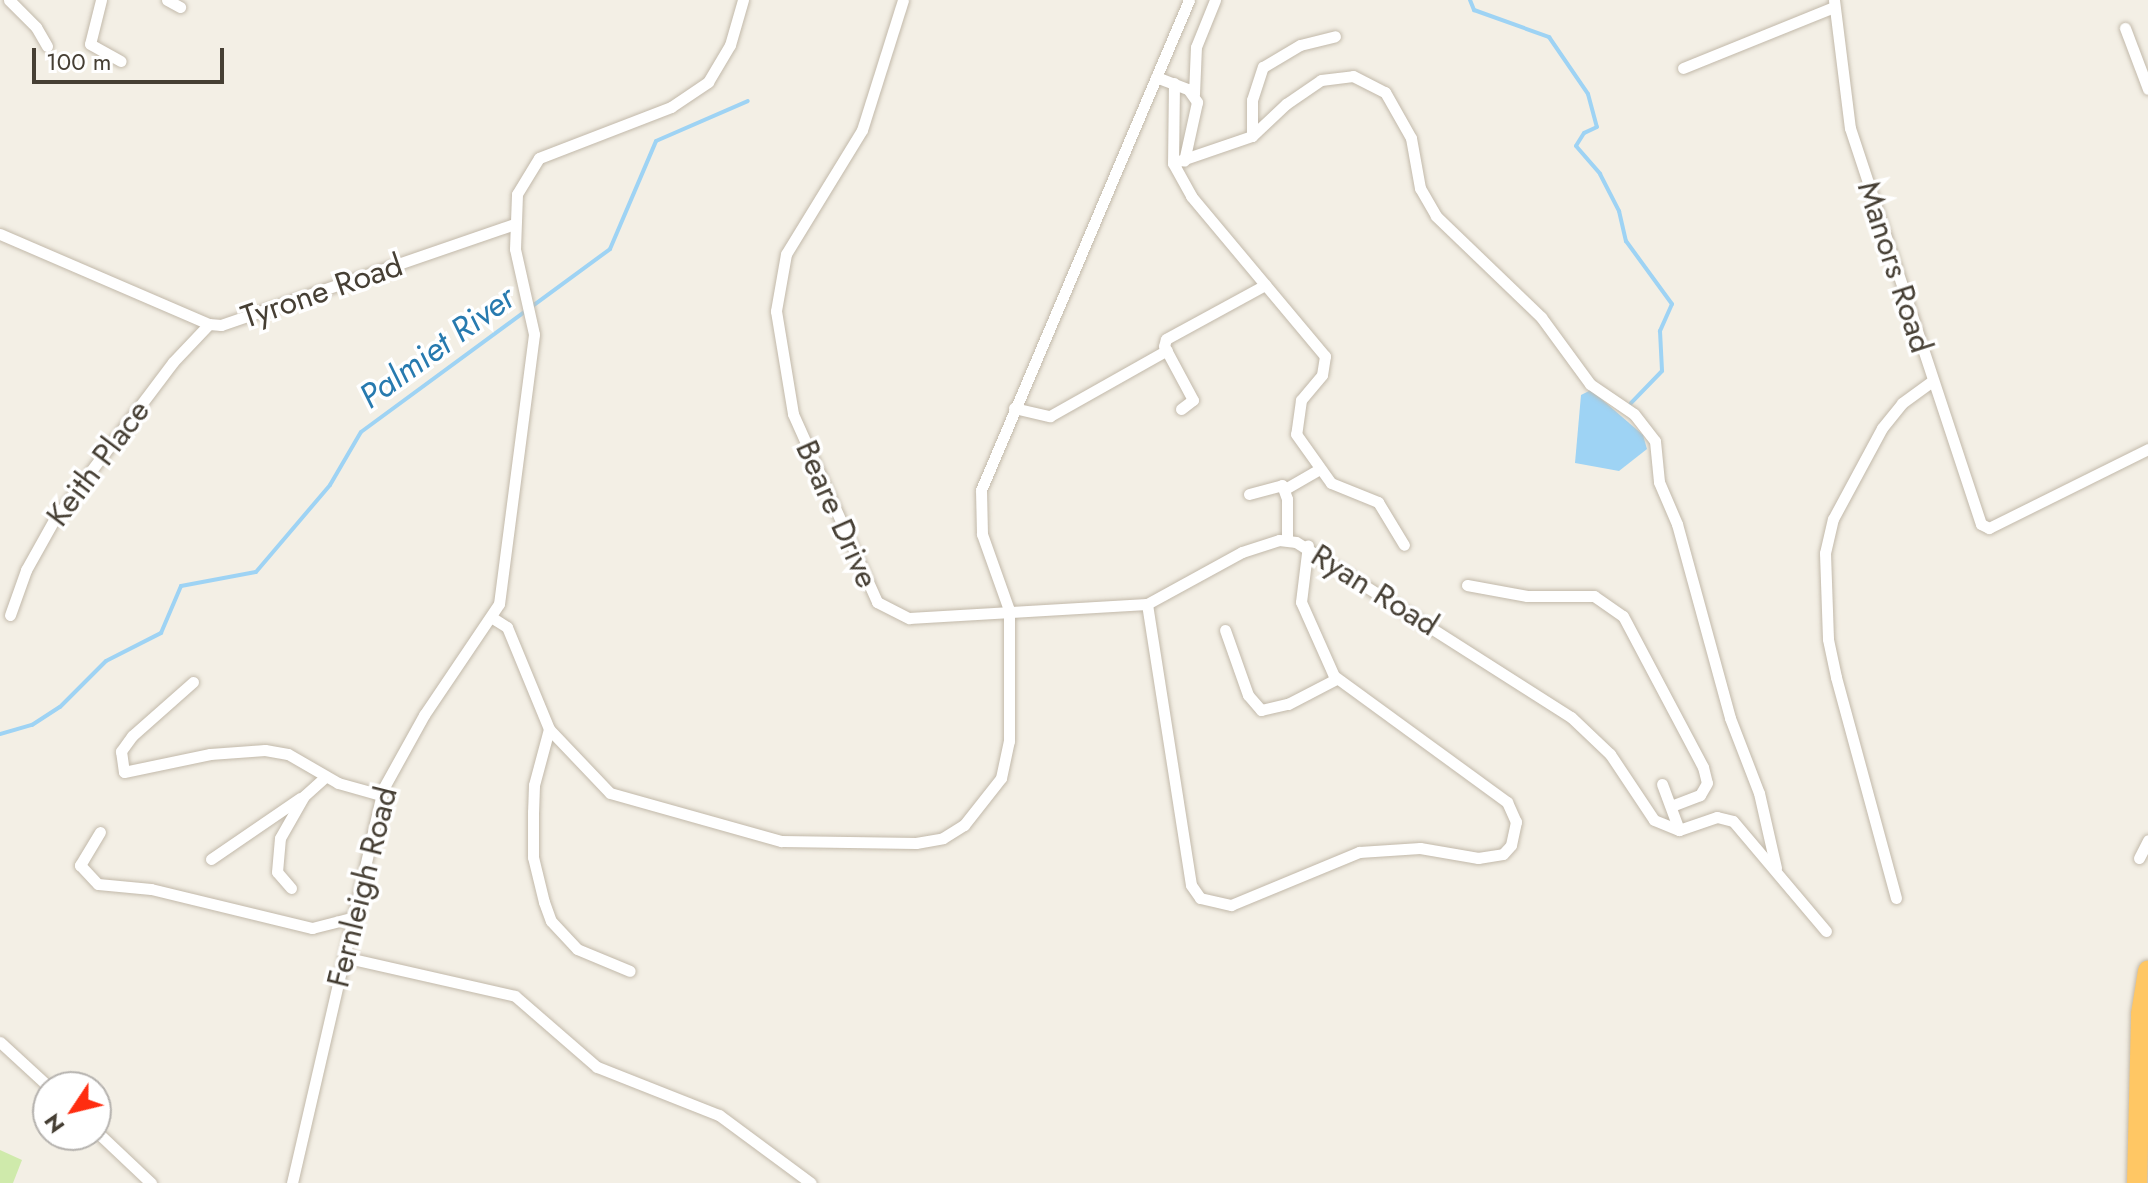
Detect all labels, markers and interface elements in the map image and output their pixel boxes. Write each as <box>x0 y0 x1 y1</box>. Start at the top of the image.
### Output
scale bar <box>36 32 228 82</box>
text: 100 m <box>46 44 112 79</box>
street label: Manors Road <box>1849 176 1941 358</box>
street label: Tyrone Road <box>236 246 408 336</box>
water label: Palmiet River <box>351 277 523 417</box>
street label: Keith Place <box>38 392 158 534</box>
street label: Beare Drive <box>787 434 887 594</box>
street label: Ryan Road <box>1304 536 1446 644</box>
street label: Fernleigh Road <box>319 783 405 991</box>
north arrow <box>32 1071 112 1151</box>
text: N <box>36 1107 72 1140</box>

